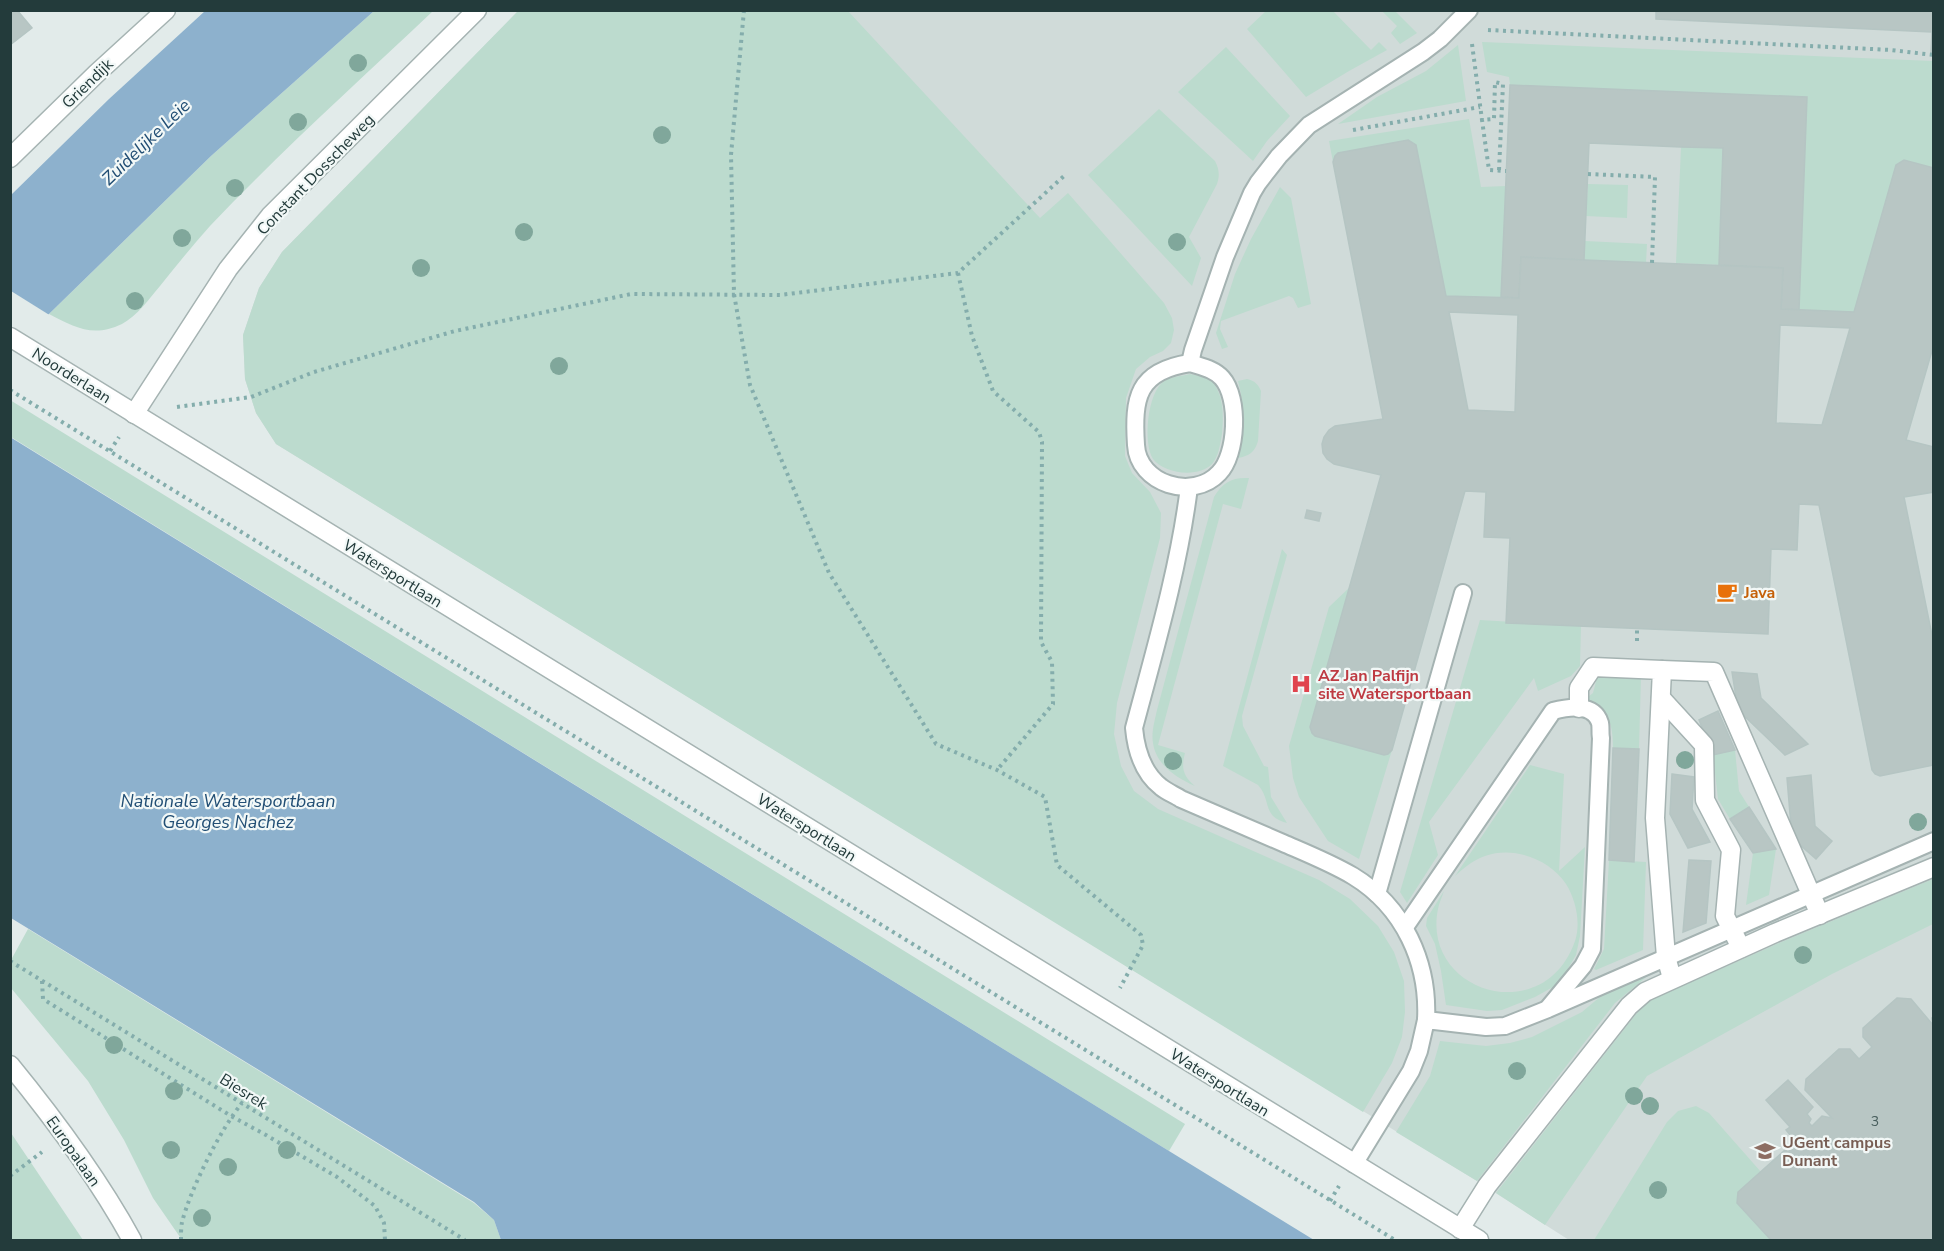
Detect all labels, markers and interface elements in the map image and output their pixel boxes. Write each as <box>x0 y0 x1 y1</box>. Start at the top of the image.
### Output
street label: Griendijk <box>57 53 119 114</box>
water label: Zuidelijke Leie <box>96 93 196 190</box>
street label: Constant Dosscheweg <box>252 109 380 240</box>
street label: Noorderlaan <box>28 343 115 409</box>
street label: Watersportlaan <box>339 534 446 613</box>
cafe icon: Java <box>1715 580 1739 604</box>
place label: Java <box>1743 582 1775 604</box>
place label: AZ Jan Palfijn site Watersportbaan <box>1318 665 1471 705</box>
hospital icon: AZ Jan Palfijn site Watersportbaan <box>1289 672 1313 696</box>
street label: Watersportlaan <box>753 788 860 867</box>
water label: Nationale Watersportbaan Georges Nachez <box>120 789 336 834</box>
street label: Watersportlaan <box>1166 1043 1273 1122</box>
street label: Biesrek <box>215 1069 273 1116</box>
street label: Europalaan <box>41 1112 106 1191</box>
house number: 3 <box>1871 1112 1879 1131</box>
place label: UGent campus Dunant <box>1782 1132 1891 1172</box>
school or university icon: UGent campus Dunant <box>1753 1139 1777 1163</box>

